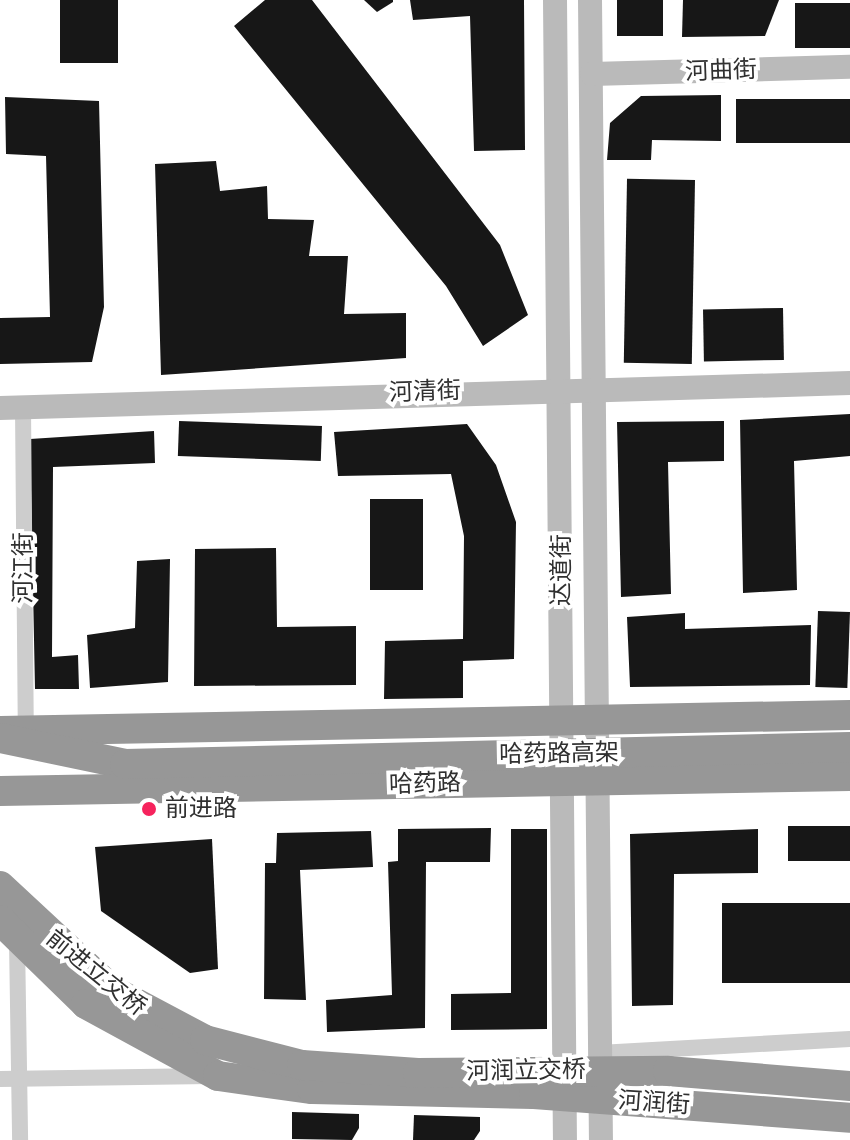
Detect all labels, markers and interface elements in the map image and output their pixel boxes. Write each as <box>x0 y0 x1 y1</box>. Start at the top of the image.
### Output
street label: 河曲街 <box>685 55 757 87</box>
street label: 河清街 <box>389 376 461 408</box>
street label: 河江街 <box>10 532 38 604</box>
street label: 达道街 <box>548 534 576 606</box>
street label: 哈药路高架 <box>499 739 619 769</box>
street label: 哈药路 <box>389 768 461 800</box>
place label: 前进路 <box>165 795 237 823</box>
marker: 前进路 <box>140 800 158 818</box>
street label: 前进立交桥 <box>40 924 152 1022</box>
street label: 河润立交桥 <box>466 1056 586 1086</box>
street label: 河润街 <box>617 1086 691 1120</box>

